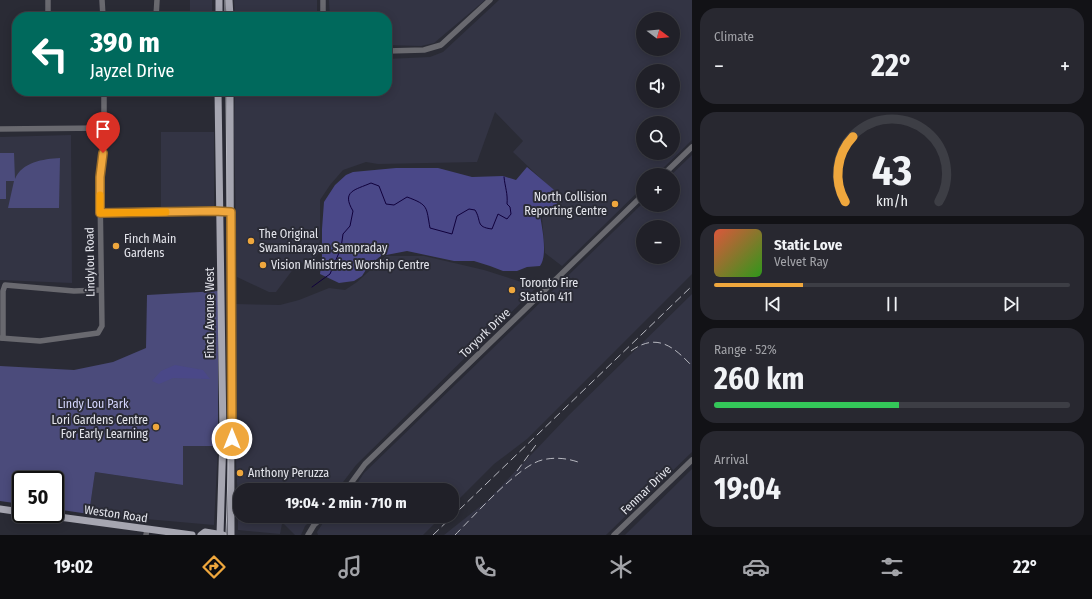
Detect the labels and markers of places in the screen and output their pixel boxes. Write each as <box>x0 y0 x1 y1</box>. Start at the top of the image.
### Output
pin <box>86 112 120 153</box>
place label: North Collision Reporting Centre <box>524 190 607 218</box>
marker: North Collision Reporting Centre <box>610 199 620 209</box>
place label: The Original Swaminarayan Sampraday <box>259 227 388 255</box>
place label: Finch Main Gardens <box>124 232 176 260</box>
marker: The Original Swaminarayan Sampraday <box>246 236 256 246</box>
marker: Finch Main Gardens <box>111 241 121 251</box>
place label: Vision Ministries Worship Centre <box>271 258 430 272</box>
marker: Vision Ministries Worship Centre <box>258 260 268 270</box>
place label: Toronto Fire Station 411 <box>520 276 578 304</box>
marker: Toronto Fire Station 411 <box>507 285 517 295</box>
place label: Lori Gardens Centre For Early Learning <box>52 413 148 441</box>
marker: Lori Gardens Centre For Early Learning <box>151 422 161 432</box>
place label: Anthony Peruzza <box>248 466 329 480</box>
marker: Anthony Peruzza <box>235 468 245 478</box>

